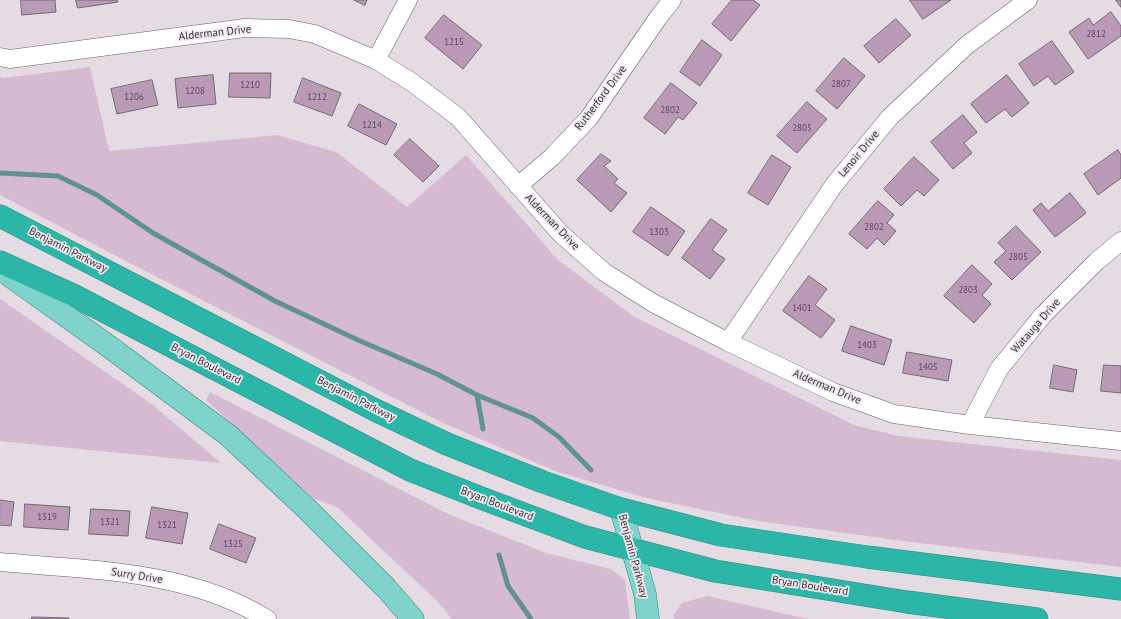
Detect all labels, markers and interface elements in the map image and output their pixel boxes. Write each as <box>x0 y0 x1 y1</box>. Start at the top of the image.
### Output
street label: Alderman Drive <box>178 23 252 43</box>
house number: 2812 <box>1086 29 1106 39</box>
house number: 1215 <box>444 37 464 47</box>
street label: Rutherford Drive <box>572 63 630 133</box>
house number: 2807 <box>831 79 851 89</box>
house number: 1210 <box>240 80 260 90</box>
house number: 1208 <box>185 86 205 96</box>
house number: 1206 <box>124 92 144 102</box>
house number: 1212 <box>307 92 327 102</box>
house number: 2802 <box>660 105 680 115</box>
house number: 1214 <box>362 120 382 130</box>
house number: 2805 <box>792 123 812 133</box>
street label: Lenoir Drive <box>836 128 882 180</box>
street label: Alderman Drive <box>522 191 582 253</box>
house number: 2802 <box>864 222 884 232</box>
street label: Benjamin Parkway <box>27 225 109 275</box>
house number: 1303 <box>649 227 669 237</box>
house number: 2805 <box>1008 252 1028 262</box>
house number: 2803 <box>958 285 978 295</box>
street label: Watauga Drive <box>1009 296 1063 356</box>
house number: 1401 <box>792 303 812 313</box>
house number: 1403 <box>857 340 877 350</box>
street label: Bryan Boulevard <box>169 341 243 387</box>
house number: 1405 <box>918 362 938 372</box>
street label: Alderman Drive <box>791 367 863 407</box>
street label: Benjamin Parkway <box>315 374 397 424</box>
street label: Bryan Boulevard <box>459 484 535 524</box>
house number: 1319 <box>37 512 57 522</box>
street label: Benjamin Parkway <box>615 513 651 599</box>
house number: 1321 <box>100 517 120 527</box>
house number: 1321 <box>157 520 177 530</box>
house number: 1325 <box>223 539 243 549</box>
street label: Surry Drive <box>110 565 164 587</box>
street label: Bryan Boulevard <box>771 573 849 599</box>

